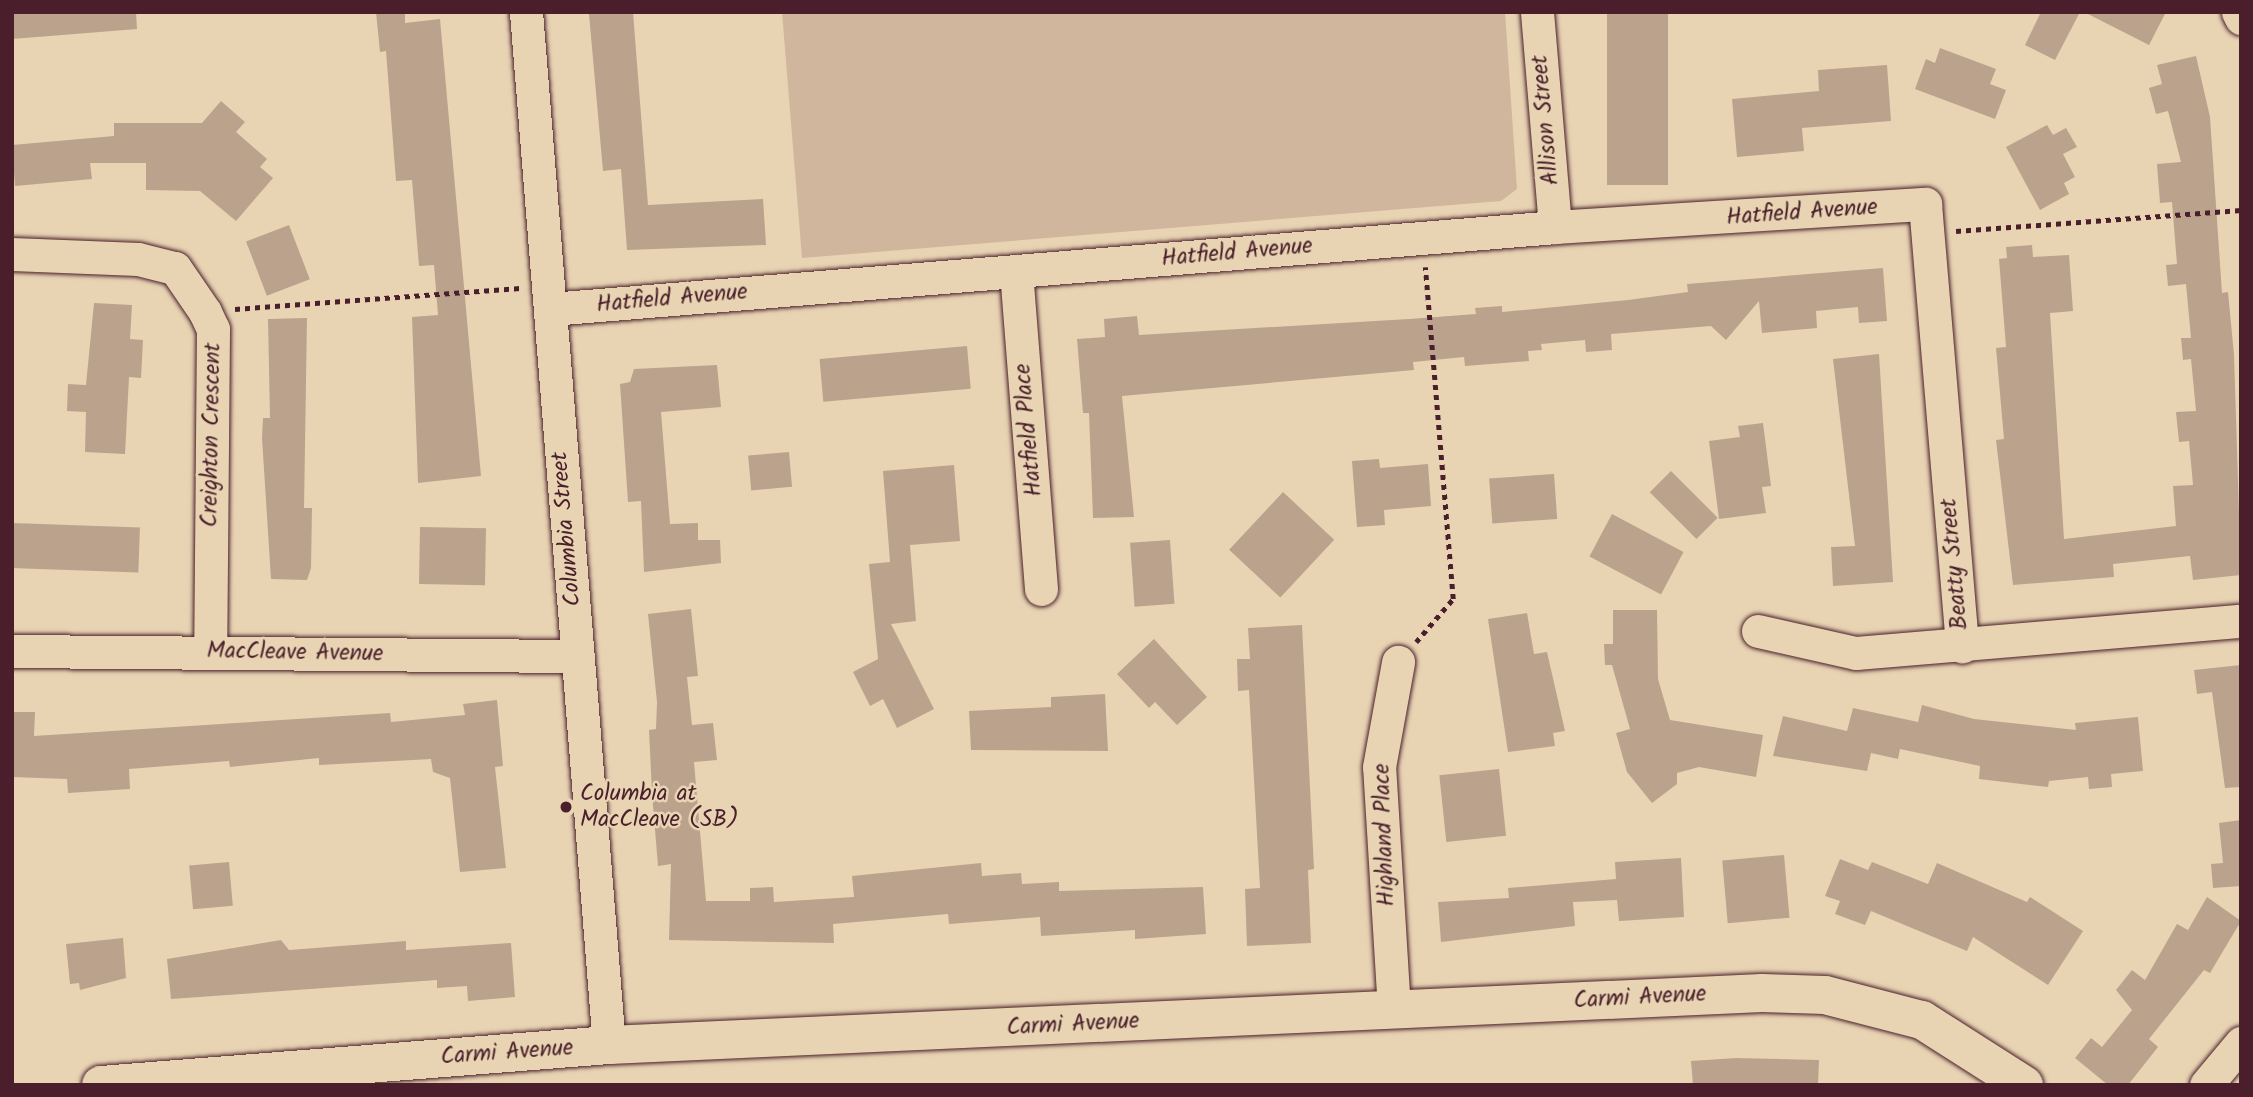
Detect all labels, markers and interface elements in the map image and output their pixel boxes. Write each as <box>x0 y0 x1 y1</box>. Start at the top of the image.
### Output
street label: Allison Street <box>1527 54 1565 186</box>
street label: Hatfield Avenue <box>1725 194 1879 232</box>
street label: Hatfield Avenue <box>1160 233 1314 273</box>
street label: Hatfield Avenue <box>595 279 749 319</box>
street label: Creighton Crescent <box>197 342 227 528</box>
street label: Hatfield Place <box>1009 362 1049 498</box>
street label: Columbia Street <box>546 451 588 607</box>
street label: Beatty Street <box>1936 497 1974 631</box>
street label: MacCleave Avenue <box>206 638 384 668</box>
street label: Highland Place <box>1369 763 1401 907</box>
place label: Columbia at MacCleave (SB) <box>580 780 739 834</box>
marker: Columbia at MacCleave (SB) <box>558 799 574 815</box>
street label: Carmi Avenue <box>1573 981 1707 1015</box>
street label: Carmi Avenue <box>1006 1008 1140 1042</box>
street label: Carmi Avenue <box>440 1035 574 1071</box>

